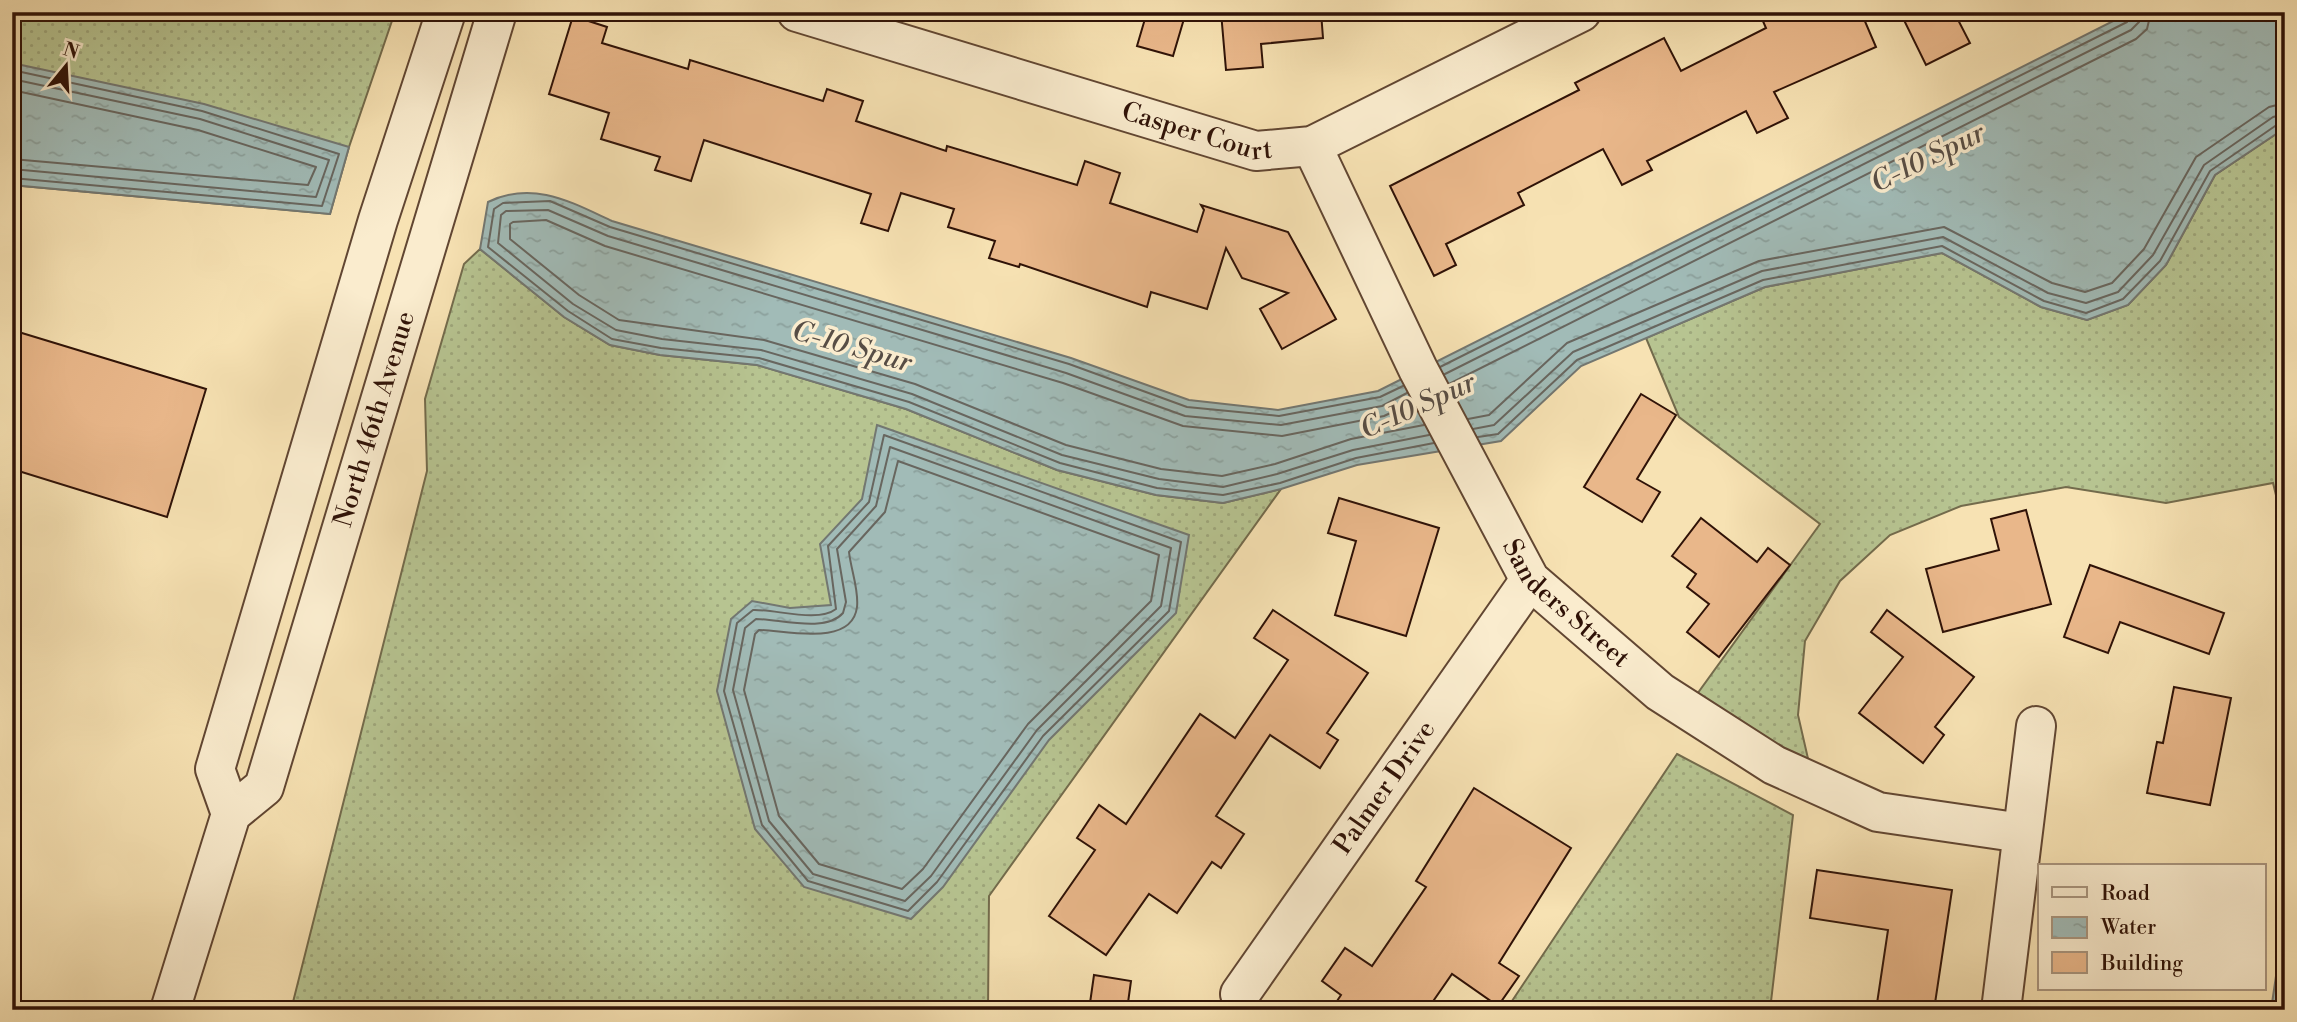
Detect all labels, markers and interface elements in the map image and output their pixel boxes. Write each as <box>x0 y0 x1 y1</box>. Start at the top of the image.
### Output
north arrow <box>32 32 102 102</box>
text: N <box>60 37 82 65</box>
street label: Casper Court <box>1118 95 1274 167</box>
water label: C-10 Spur <box>1865 115 1992 201</box>
street label: North 46th Avenue <box>327 308 422 531</box>
water label: C-10 Spur <box>788 313 917 381</box>
water label: C-10 Spur <box>1355 365 1482 447</box>
street label: Sanders Street <box>1495 534 1636 675</box>
street label: Palmer Drive <box>1327 715 1442 861</box>
legend <box>2038 864 2266 990</box>
text: Road <box>2101 881 2150 907</box>
text: Water <box>2100 915 2156 941</box>
text: Building <box>2100 951 2183 977</box>

